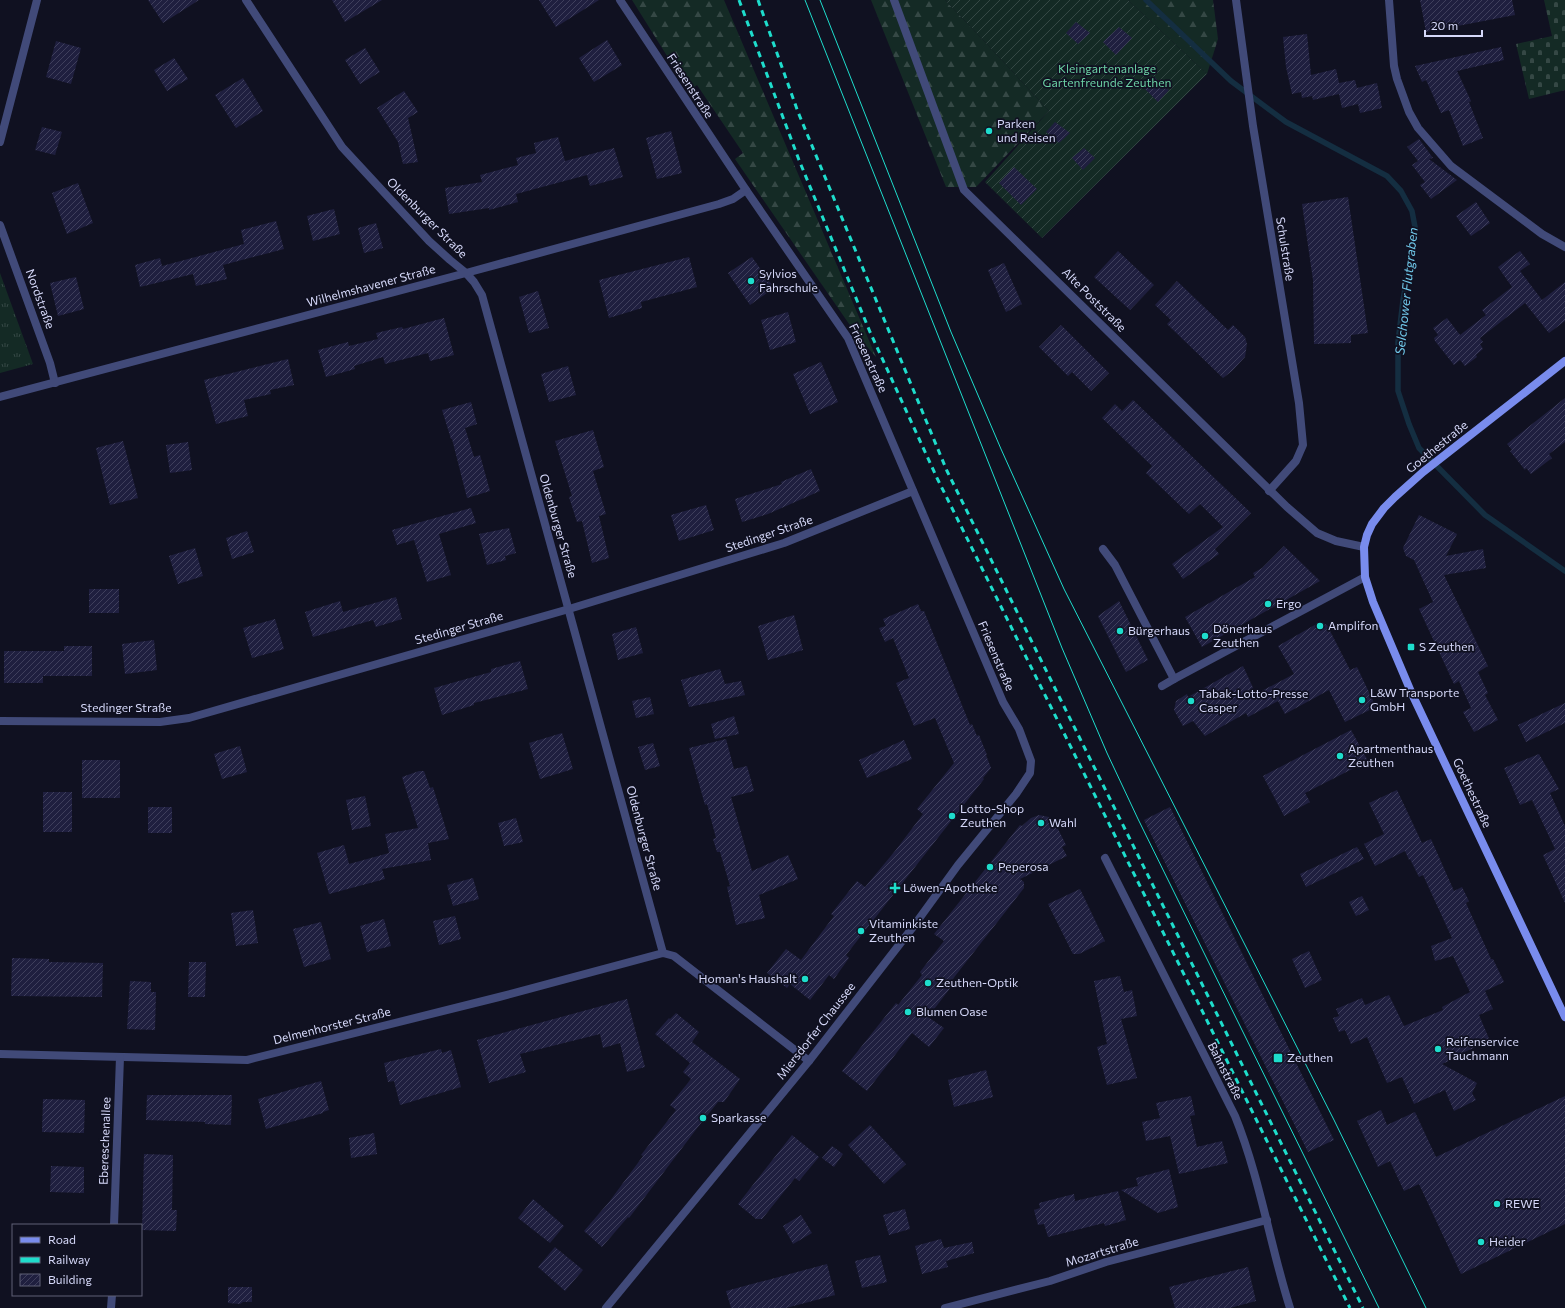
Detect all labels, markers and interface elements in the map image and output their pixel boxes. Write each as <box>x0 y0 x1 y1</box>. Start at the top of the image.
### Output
scale bar <box>1425 12 1482 38</box>
text: 20 m <box>1431 18 1458 32</box>
street label: Friesenstraße <box>665 50 717 121</box>
park label: Kleingartenanlage Gartenfreunde Zeuthen <box>1043 61 1171 89</box>
place label: Parken und Reisen <box>997 116 1056 144</box>
marker: Parken und Reisen <box>984 126 994 136</box>
street label: Oldenburger Straße <box>385 174 471 260</box>
street label: Schulstraße <box>1274 216 1298 282</box>
water label: Selchower Flutgraben <box>1391 226 1421 356</box>
street label: Wilhelmshavener Straße <box>305 261 437 309</box>
street label: Alte Poststraße <box>1060 264 1130 334</box>
place label: Sylvios Fahrschule <box>759 266 818 294</box>
street label: Nordstraße <box>24 267 58 330</box>
marker: Sylvios Fahrschule <box>746 276 756 286</box>
street label: Friesenstraße <box>847 321 891 394</box>
street label: Goethestraße <box>1403 417 1470 475</box>
street label: Oldenburger Straße <box>537 472 581 579</box>
street label: Stedinger Straße <box>723 512 814 555</box>
place label: Ergo <box>1276 596 1301 610</box>
marker: Ergo <box>1263 599 1273 609</box>
street label: Stedinger Straße <box>413 608 504 646</box>
place label: Amplifon <box>1328 618 1378 632</box>
street label: Friesenstraße <box>976 619 1018 693</box>
place label: Dönerhaus Zeuthen <box>1213 621 1272 649</box>
marker: Amplifon <box>1315 621 1325 631</box>
place label: Bürgerhaus <box>1128 623 1190 637</box>
marker: Bürgerhaus <box>1115 626 1125 636</box>
marker: Dönerhaus Zeuthen <box>1200 631 1210 641</box>
place label: S Zeuthen <box>1419 639 1474 653</box>
marker: S Zeuthen <box>1406 642 1416 652</box>
place label: L&W Transporte GmbH <box>1370 685 1459 713</box>
place label: Tabak-Lotto-Presse Casper <box>1199 686 1308 714</box>
marker: L&W Transporte GmbH <box>1357 695 1367 705</box>
marker: Tabak-Lotto-Presse Casper <box>1186 696 1196 706</box>
street label: Stedinger Straße <box>80 700 172 714</box>
place label: Apartmenthaus Zeuthen <box>1348 741 1433 769</box>
marker: Apartmenthaus Zeuthen <box>1335 751 1345 761</box>
street label: Goethestraße <box>1451 756 1495 830</box>
street label: Oldenburger Straße <box>624 784 666 892</box>
place label: Lotto-Shop Zeuthen <box>960 801 1024 829</box>
marker: Lotto-Shop Zeuthen <box>947 811 957 821</box>
place label: Wahl <box>1049 815 1077 829</box>
marker: Wahl <box>1036 818 1046 828</box>
place label: Peperosa <box>998 859 1048 873</box>
marker: Peperosa <box>985 862 995 872</box>
place label: Löwen-Apotheke <box>903 880 997 894</box>
marker: Löwen-Apotheke <box>890 883 900 893</box>
place label: Vitaminkiste Zeuthen <box>869 916 938 944</box>
marker: Vitaminkiste Zeuthen <box>856 926 866 936</box>
place label: Homan's Haushalt <box>698 971 797 985</box>
marker: Homan's Haushalt <box>800 974 810 984</box>
place label: Zeuthen-Optik <box>936 975 1019 989</box>
marker: Zeuthen-Optik <box>923 978 933 988</box>
street label: Miersdorfer Chaussee <box>773 979 857 1082</box>
street label: Delmenhorster Straße <box>272 1004 392 1046</box>
place label: Blumen Oase <box>916 1004 987 1018</box>
marker: Blumen Oase <box>903 1007 913 1017</box>
place label: Reifenservice Tauchmann <box>1446 1034 1519 1062</box>
street label: Bahnstraße <box>1205 1039 1246 1102</box>
marker: Reifenservice Tauchmann <box>1433 1044 1443 1054</box>
place label: Zeuthen <box>1287 1050 1333 1064</box>
marker: Zeuthen <box>1272 1052 1284 1064</box>
street label: Ebereschenallee <box>95 1097 113 1185</box>
place label: Sparkasse <box>711 1110 766 1124</box>
marker: Sparkasse <box>698 1113 708 1123</box>
place label: REWE <box>1505 1196 1540 1210</box>
marker: REWE <box>1492 1199 1502 1209</box>
legend <box>12 1224 142 1296</box>
text: Road <box>48 1232 76 1246</box>
street label: Mozartstraße <box>1064 1233 1140 1269</box>
place label: Heider <box>1489 1234 1526 1248</box>
marker: Heider <box>1476 1237 1486 1247</box>
text: Railway <box>48 1252 90 1266</box>
text: Building <box>48 1272 92 1286</box>

